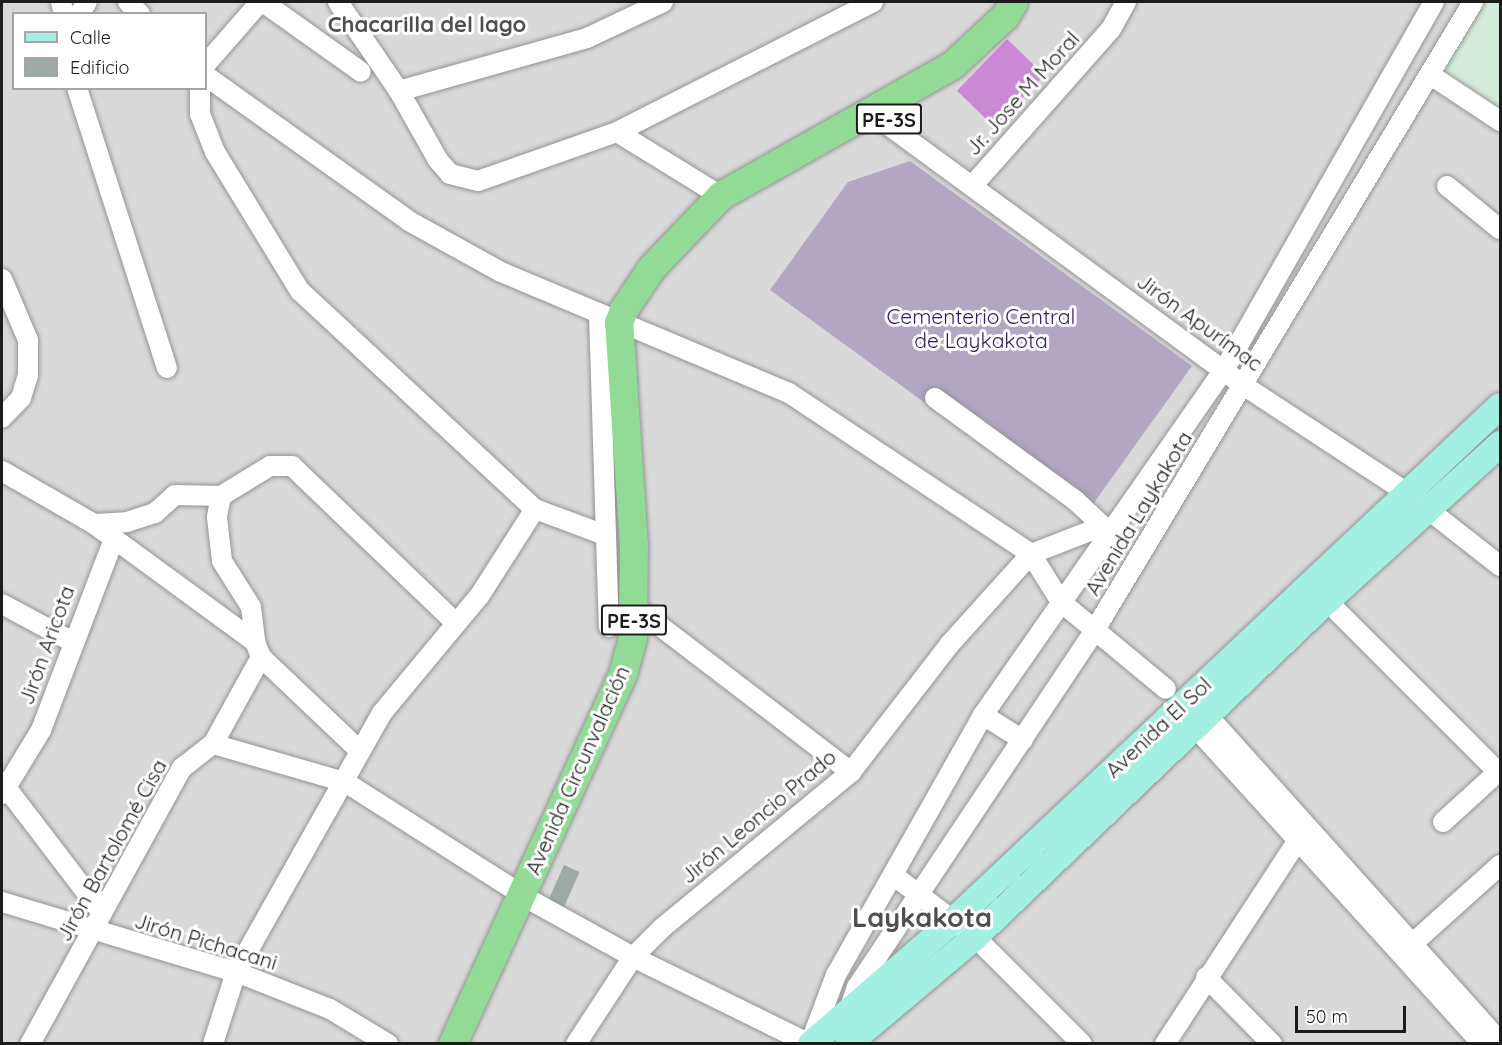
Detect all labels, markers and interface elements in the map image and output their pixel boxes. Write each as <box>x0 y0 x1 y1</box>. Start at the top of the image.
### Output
legend <box>12 12 207 90</box>
district label: Chacarilla del lago <box>328 12 526 38</box>
text: Calle <box>70 26 111 49</box>
street label: Jr. Jose M Moral <box>960 26 1084 160</box>
text: Edificio <box>70 56 129 79</box>
road number: PE-3S <box>854 102 924 136</box>
street label: Jirón Apurímac <box>1132 268 1268 376</box>
park label: Cementerio Central de Laykakota <box>887 303 1075 353</box>
street label: Avenida Laykakota <box>1079 426 1197 600</box>
street label: Jirón Aricota <box>13 582 79 708</box>
road number: PE-3S <box>600 603 668 637</box>
street label: Avenida Circunvalación <box>520 662 634 878</box>
street label: Avenida El Sol <box>1100 672 1216 782</box>
street label: Jirón Leoncio Prado <box>675 744 841 888</box>
street label: Jirón Bartolomé Cisa <box>50 755 172 945</box>
district label: Laykakota <box>852 902 992 934</box>
street label: Jirón Pichacani <box>132 907 280 975</box>
scale bar <box>1298 994 1409 1032</box>
text: 50 m <box>1306 1005 1348 1028</box>

